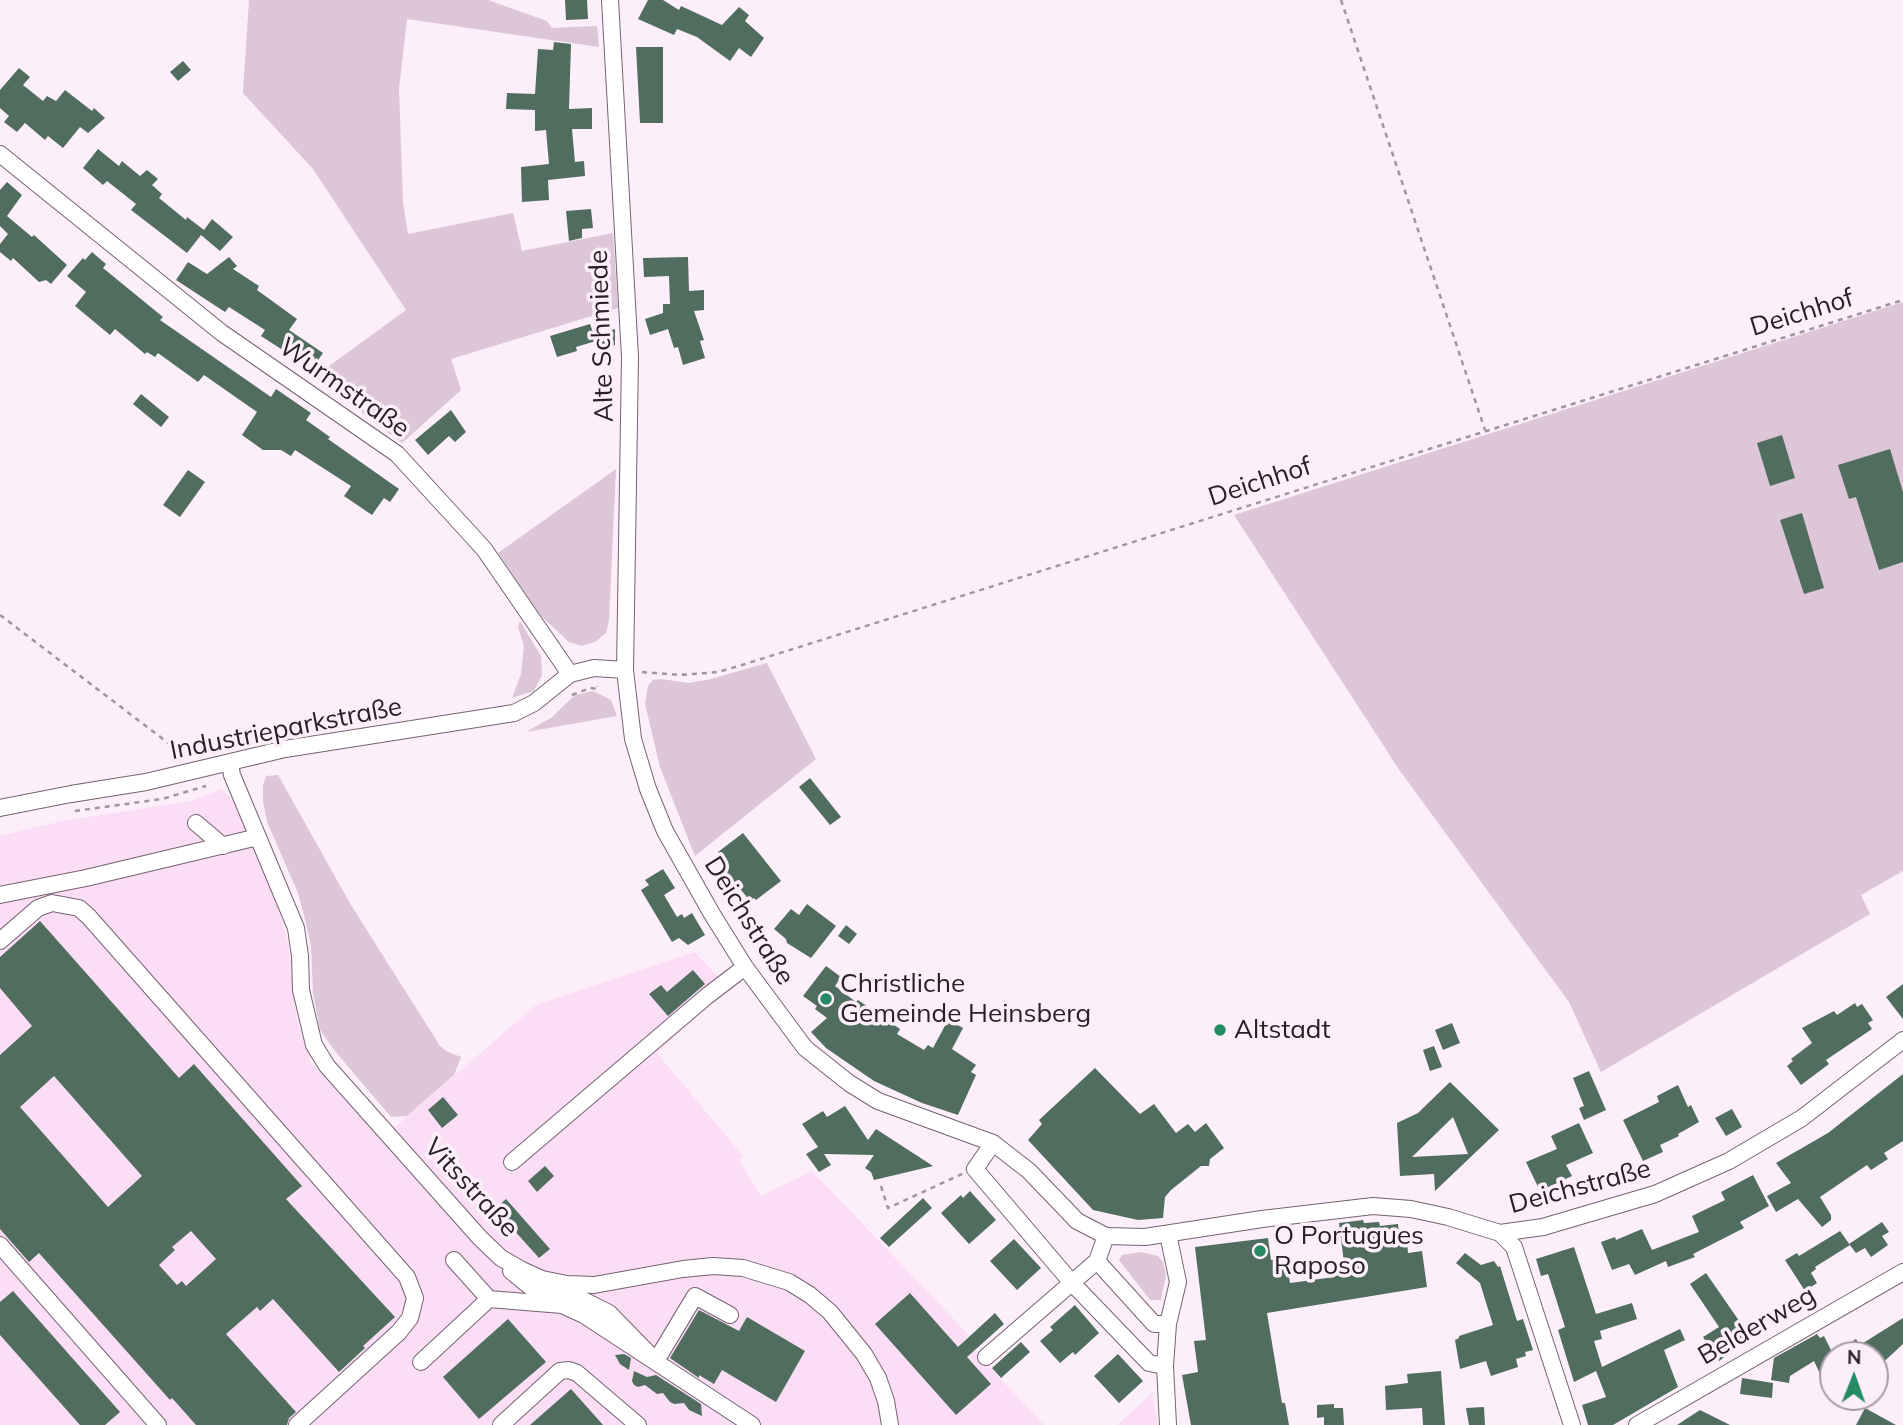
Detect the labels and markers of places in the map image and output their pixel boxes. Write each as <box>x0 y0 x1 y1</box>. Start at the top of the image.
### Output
place label: Christliche Gemeinde Heinsberg <box>840 968 1091 1030</box>
marker: Christliche Gemeinde Heinsberg <box>818 991 834 1007</box>
place label: Altstadt <box>1234 1014 1331 1046</box>
marker: Altstadt <box>1212 1022 1228 1038</box>
place label: O Portugues Raposo <box>1274 1220 1424 1282</box>
marker: O Portugues Raposo <box>1252 1243 1268 1259</box>

